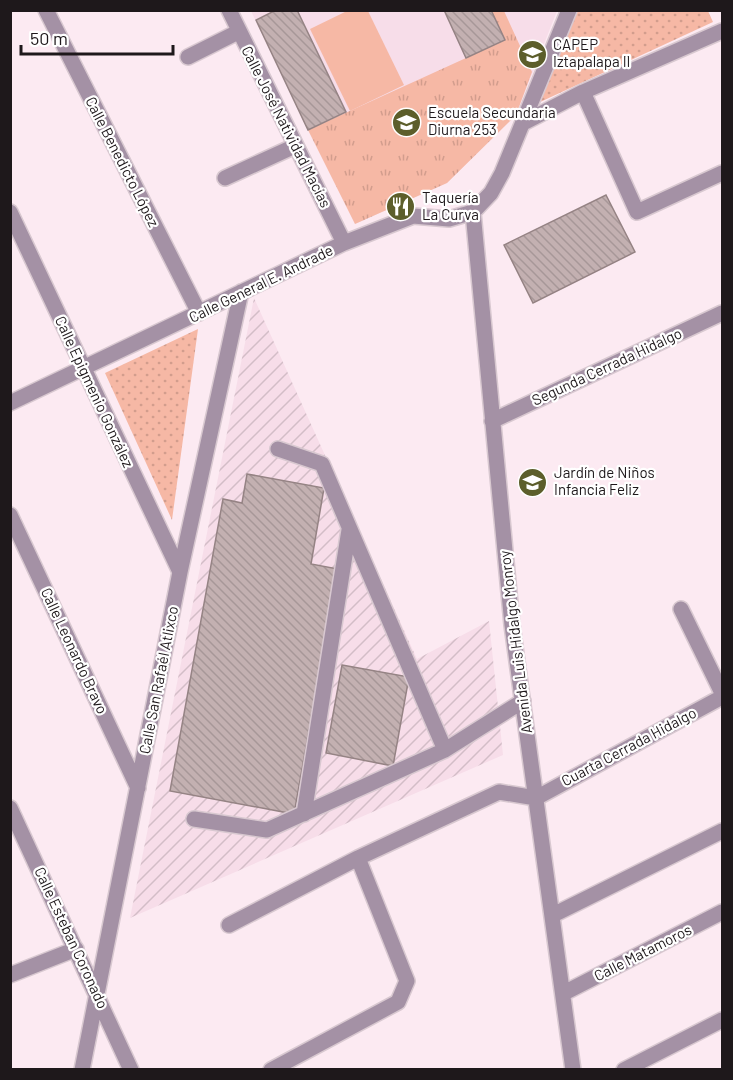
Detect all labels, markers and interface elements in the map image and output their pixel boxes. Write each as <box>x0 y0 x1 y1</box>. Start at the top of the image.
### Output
scale bar <box>21 18 172 56</box>
text: 50 m <box>30 27 68 49</box>
place label: CAPEP Iztapalapa II <box>553 35 630 70</box>
school or university icon: CAPEP Iztapalapa II <box>516 38 548 70</box>
street label: Calle José Natividad Macías <box>238 43 336 210</box>
street label: Calle Benedicto López <box>82 93 164 230</box>
place label: Escuela Secundaria Diurna 253 <box>428 103 556 138</box>
school or university icon: Escuela Secundaria Diurna 253 <box>391 106 423 138</box>
place label: Taquería La Curva <box>422 188 479 223</box>
restaurant icon: Taquería La Curva <box>385 191 417 223</box>
street label: Calle General E. Andrade <box>186 240 336 326</box>
street label: Calle Epigmenio González <box>52 313 138 470</box>
street label: Segunda Cerrada Hidalgo <box>529 323 684 409</box>
place label: Jardín de Niños Infancia Feliz <box>554 463 655 498</box>
school or university icon: Jardín de Niños Infancia Feliz <box>517 466 549 498</box>
street label: Avenida Luis Hidalgo Monroy <box>495 550 535 735</box>
street label: Calle Leonardo Bravo <box>38 585 112 717</box>
street label: Calle San Rafaél Atlixco <box>135 604 181 755</box>
street label: Cuarta Cerrada Hidalgo <box>558 703 699 789</box>
street label: Calle Esteban Coronado <box>31 864 113 1011</box>
street label: Calle Matamoros <box>591 920 694 984</box>

